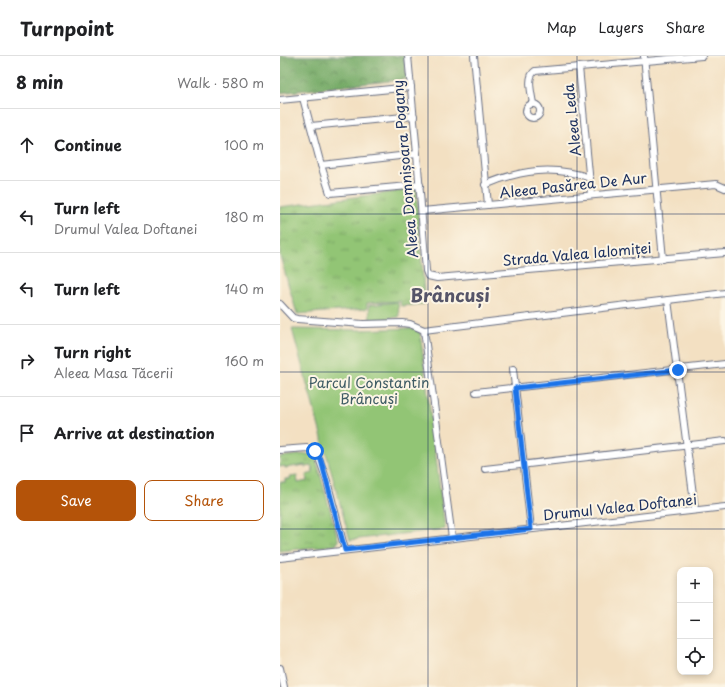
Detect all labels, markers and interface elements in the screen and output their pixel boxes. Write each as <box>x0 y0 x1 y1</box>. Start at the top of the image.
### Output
text: Turnpoint <box>20 14 114 42</box>
text: Map <box>547 17 577 38</box>
text: Layers <box>599 17 644 38</box>
text: Share <box>666 17 705 38</box>
text: 8 min <box>16 69 64 95</box>
text: Walk · 580 m <box>177 73 264 92</box>
street label: Aleea Domnișoara Pogany <box>387 79 423 259</box>
street label: Aleea Leda <box>558 82 586 157</box>
text: Continue <box>54 133 122 156</box>
icon: ahead <box>16 134 38 156</box>
text: 100 m <box>224 135 264 154</box>
street label: Aleea Pasărea De Aur <box>498 167 648 203</box>
text: Turn left <box>54 196 120 219</box>
icon: left <box>16 206 38 228</box>
text: 180 m <box>225 207 264 226</box>
text: Drumul Valea Doftanei <box>54 219 197 238</box>
street label: Strada Valea Ialomiței <box>502 237 652 271</box>
text: Turn left <box>54 277 120 300</box>
icon: left <box>16 278 38 300</box>
text: 140 m <box>225 279 264 298</box>
district label: Brâncuși <box>410 281 490 308</box>
text: Turn right <box>54 340 131 363</box>
icon: right <box>16 350 38 372</box>
text: 160 m <box>225 351 264 370</box>
route end <box>669 361 687 379</box>
text: Aleea Masa Tăcerii <box>54 363 173 382</box>
park label: Parcul Constantin Brâncuși <box>309 372 429 409</box>
text: Arrive at destination <box>54 421 215 444</box>
icon: arrive <box>16 422 38 444</box>
route start <box>306 442 324 460</box>
button: Save <box>16 480 136 521</box>
button: Share <box>144 480 264 521</box>
street label: Drumul Valea Doftanei <box>542 488 698 526</box>
map controls <box>677 567 713 675</box>
button: + <box>677 567 713 603</box>
button: − <box>677 603 713 639</box>
button: locate <box>677 639 713 675</box>

